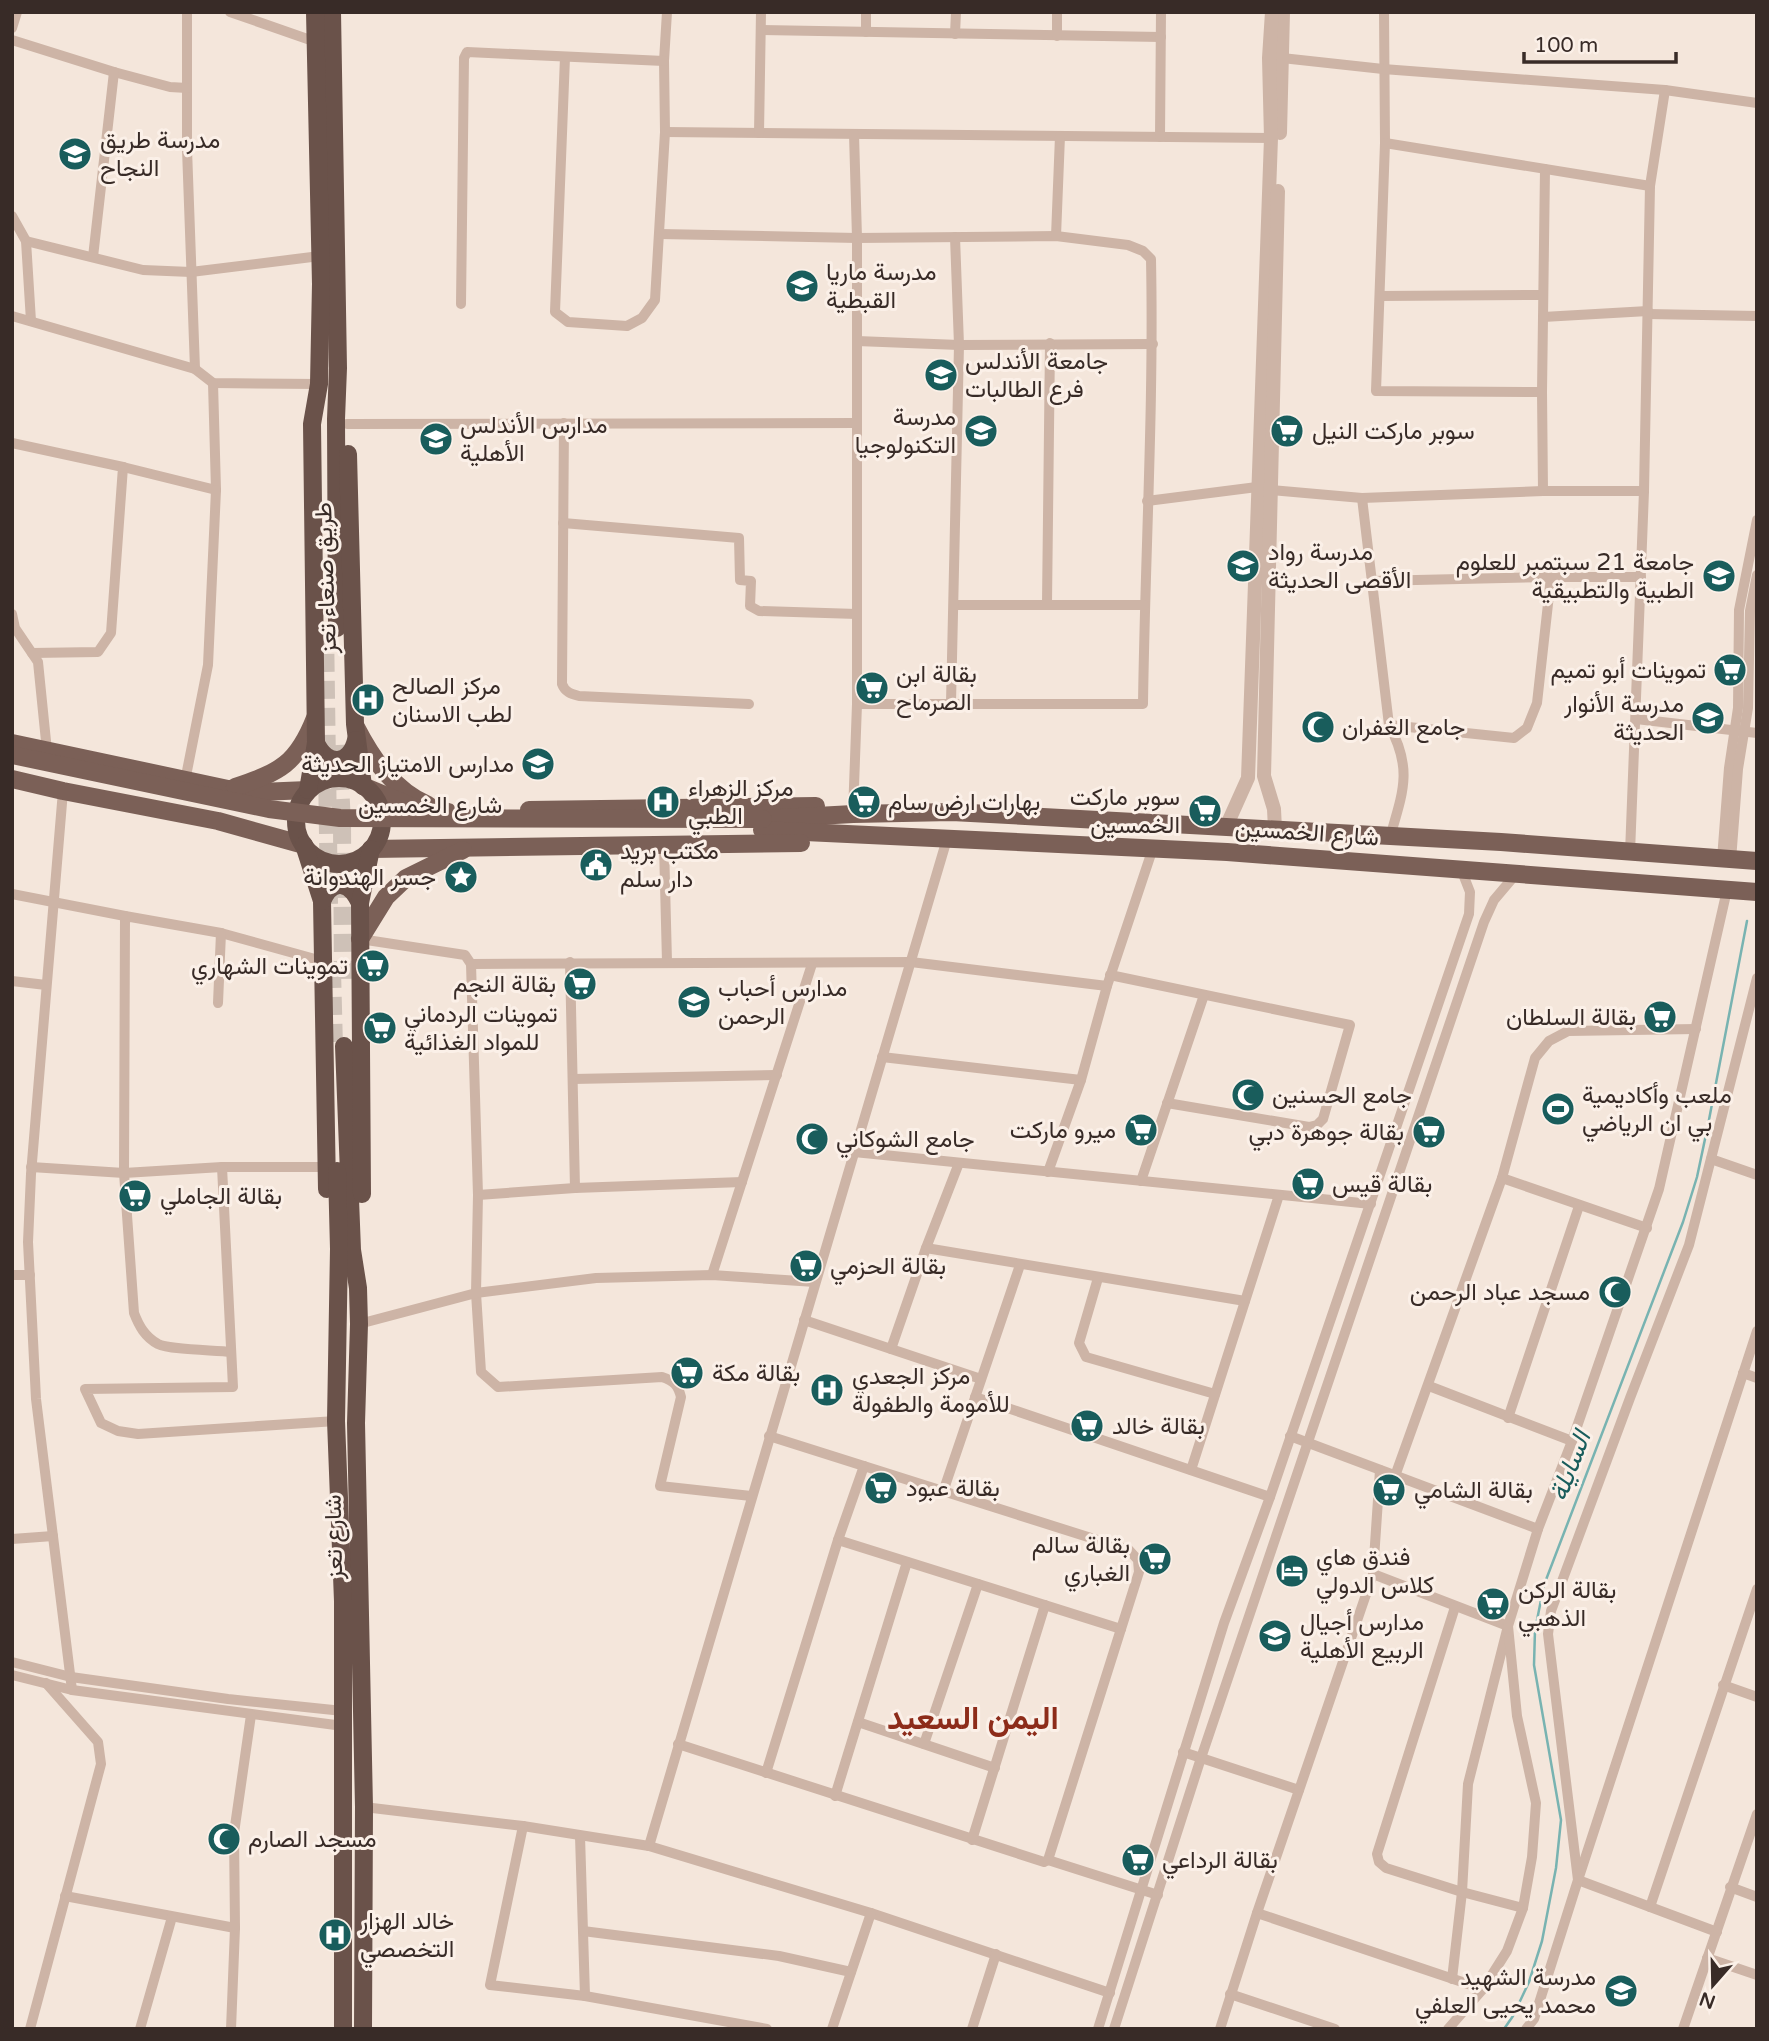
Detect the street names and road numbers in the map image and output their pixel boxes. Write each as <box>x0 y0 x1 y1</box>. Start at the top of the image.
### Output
street label: طريق صنعاء تعز <box>309 502 343 655</box>
street label: شارع الخمسين <box>358 791 502 821</box>
street label: شارع الخمسين <box>1234 814 1380 853</box>
street label: شارع تعز <box>319 1494 350 1581</box>

